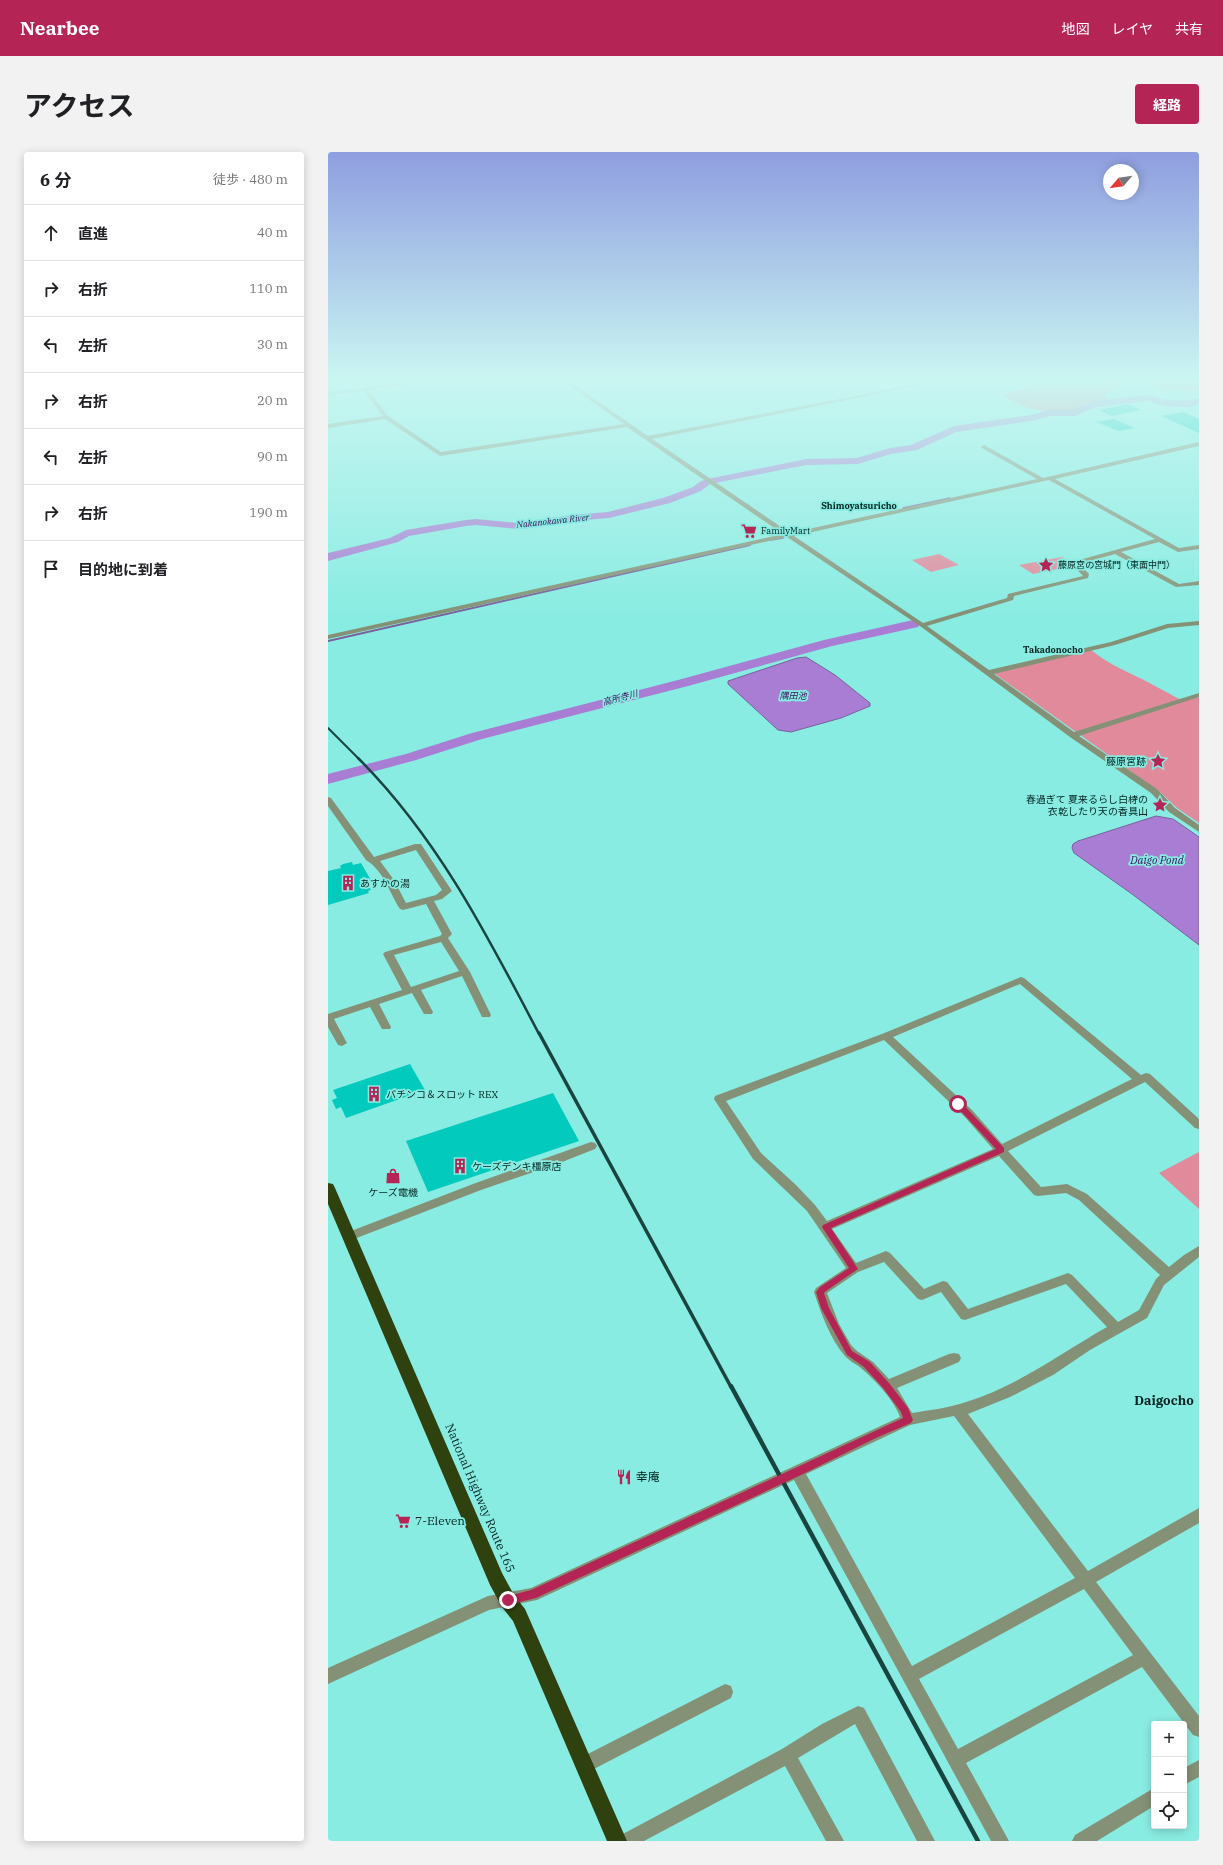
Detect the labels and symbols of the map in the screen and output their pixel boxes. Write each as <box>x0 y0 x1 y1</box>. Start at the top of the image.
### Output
north arrow <box>1103 164 1139 200</box>
district label: Shimoyatsuricho <box>821 500 897 511</box>
water label: Nakanokawa River <box>515 511 591 530</box>
supermarket icon: FamilyMart <box>740 522 758 540</box>
place label: FamilyMart <box>761 525 810 536</box>
place icon: 藤原宮の宮城門（東面中門） <box>1037 556 1055 574</box>
place label: 藤原宮の宮城門（東面中門） <box>1058 559 1175 570</box>
district label: Takadonocho <box>1023 644 1083 655</box>
water label: 高所寺川 <box>601 687 640 707</box>
water label: 隅田池 <box>779 690 807 701</box>
place icon: 藤原宮跡 <box>1149 752 1167 770</box>
place label: 藤原宮跡 <box>1106 755 1146 768</box>
place label: 春過ぎて 夏来るらし白𣑥の 衣乾したり天の香具山 <box>1026 793 1148 818</box>
place icon: 春過ぎて 夏来るらし白𣑥の 衣乾したり天の香具山 <box>1151 796 1169 814</box>
water label: Daigo Pond <box>1129 853 1185 867</box>
building icon: あすかの湯 <box>339 874 357 892</box>
place label: あすかの湯 <box>360 877 410 890</box>
building icon: パチンコ＆スロット REX <box>365 1085 383 1103</box>
place label: パチンコ＆スロット REX <box>386 1088 498 1101</box>
route start <box>949 1095 967 1113</box>
building icon: ケーズデンキ橿原店 <box>451 1157 469 1175</box>
place label: ケーズデンキ橿原店 <box>472 1160 562 1173</box>
shop icon: ケーズ電機 <box>384 1167 402 1185</box>
place label: ケーズ電機 <box>368 1186 418 1199</box>
district label: Daigocho <box>1134 1392 1194 1409</box>
street label: National Highway Route 165 <box>442 1421 519 1574</box>
restaurant icon: 幸庵 <box>615 1468 633 1486</box>
place label: 幸庵 <box>636 1469 660 1484</box>
supermarket icon: 7-Eleven <box>394 1512 412 1530</box>
place label: 7-Eleven <box>415 1513 465 1528</box>
route end <box>499 1591 517 1609</box>

